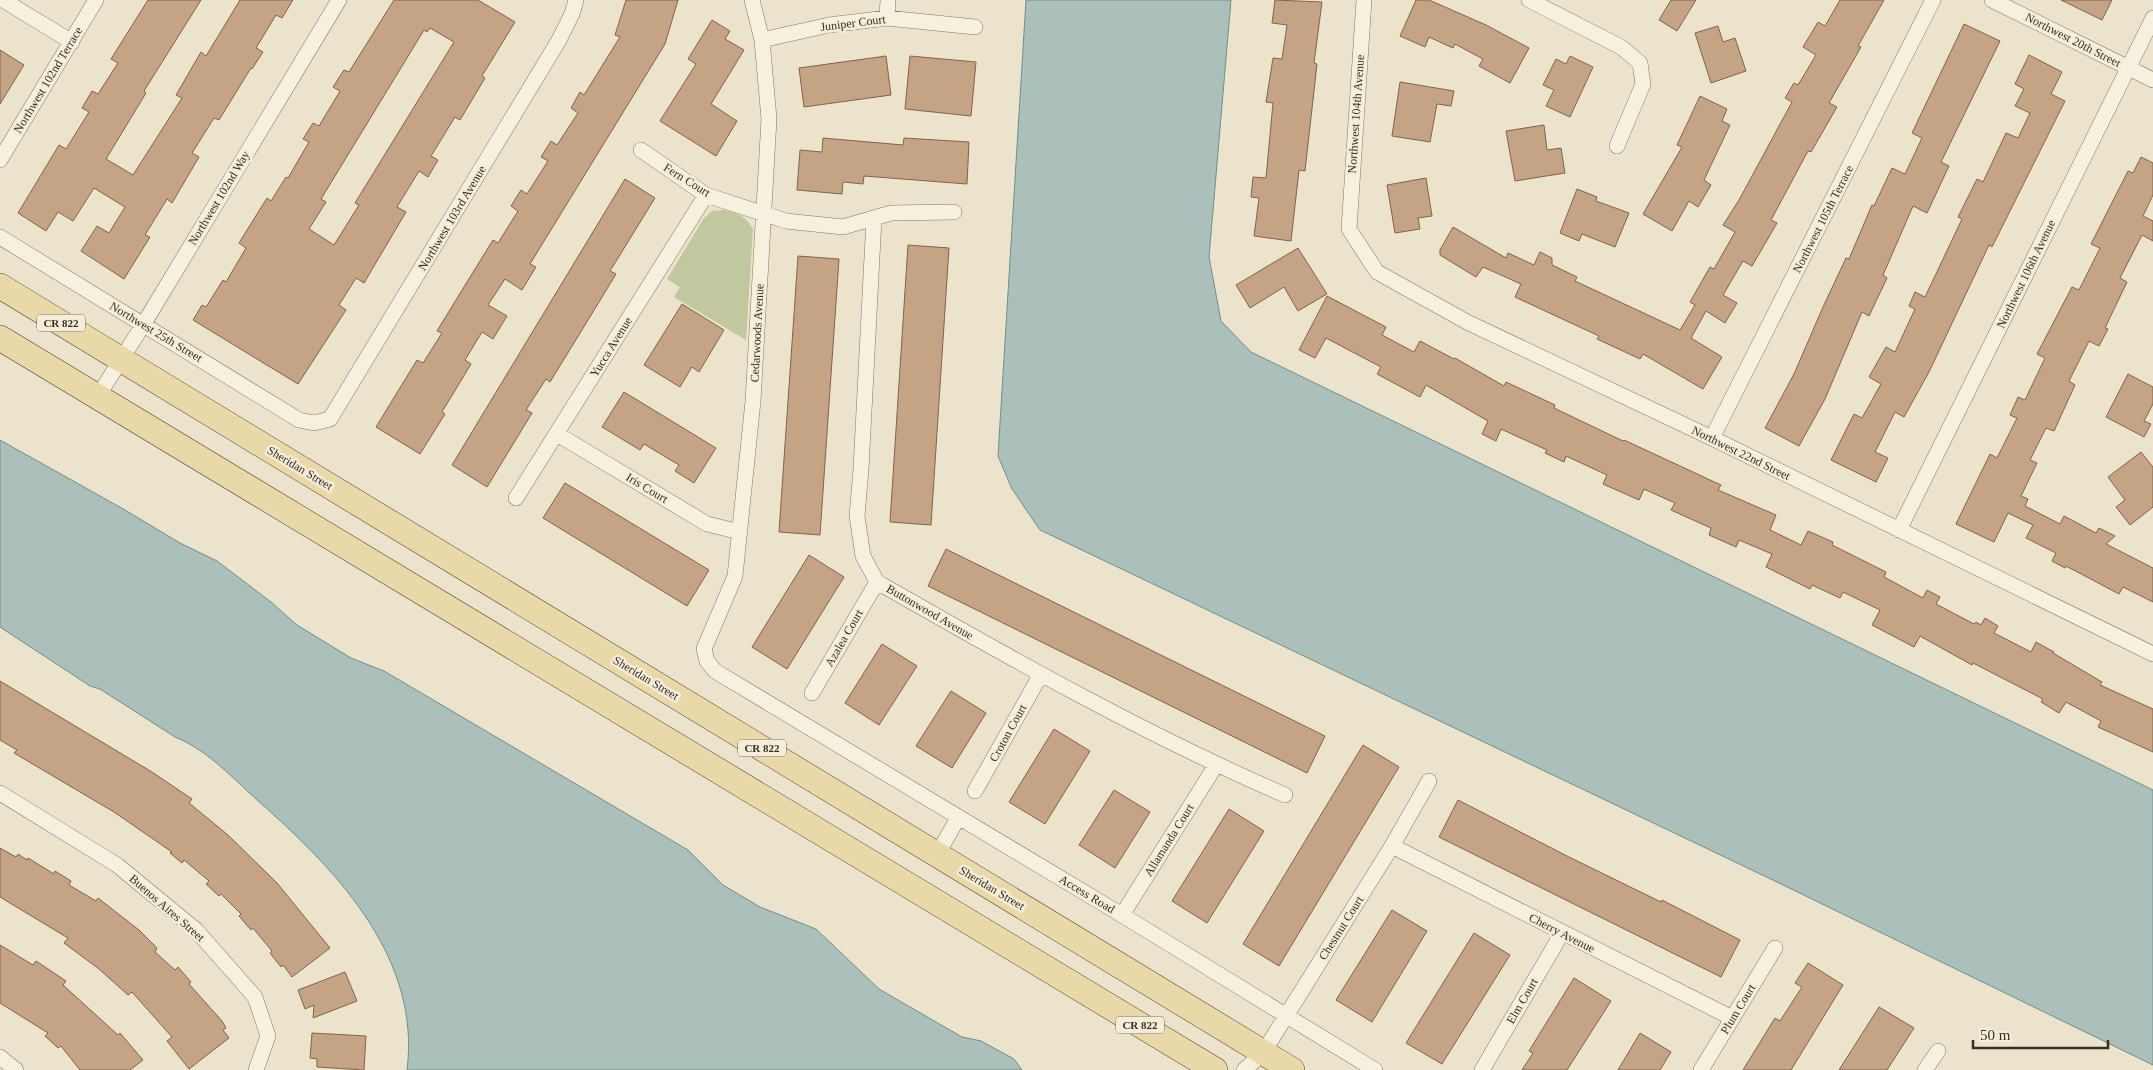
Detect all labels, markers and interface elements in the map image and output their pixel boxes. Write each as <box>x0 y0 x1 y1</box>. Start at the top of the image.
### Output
street label: Northwest 20th Street <box>2023 10 2124 70</box>
street label: Juniper Court <box>820 12 887 34</box>
street label: Northwest 102nd Terrace <box>11 24 85 136</box>
street label: Northwest 104th Avenue <box>1345 54 1367 174</box>
street label: Northwest 102nd Way <box>185 148 253 248</box>
street label: Fern Court <box>661 160 713 200</box>
street label: Northwest 103rd Avenue <box>415 163 489 273</box>
street label: Northwest 105th Terrace <box>1790 163 1856 275</box>
street label: Northwest 106th Avenue <box>1994 217 2058 331</box>
street label: Cedarwoods Avenue <box>747 283 767 383</box>
street label: Northwest 25th Street <box>107 299 205 365</box>
road number: CR 822 <box>37 314 85 332</box>
street label: Yucca Avenue <box>587 314 635 380</box>
street label: Northwest 22nd Street <box>1689 423 1793 483</box>
street label: Sheridan Street <box>265 443 336 493</box>
street label: Iris Court <box>624 470 671 506</box>
street label: Buttonwood Avenue <box>884 581 976 643</box>
street label: Azalea Court <box>822 606 866 669</box>
street label: Sheridan Street <box>611 653 682 703</box>
street label: Croton Court <box>986 701 1030 764</box>
road number: CR 822 <box>738 740 786 756</box>
street label: Allamanda Court <box>1141 801 1197 879</box>
street label: Sheridan Street <box>957 863 1028 913</box>
street label: Buenos Aires Street <box>126 871 208 945</box>
street label: Access Road <box>1057 872 1117 916</box>
street label: Chestnut Court <box>1316 893 1367 963</box>
street label: Cherry Avenue <box>1527 910 1597 956</box>
street label: Elm Court <box>1503 975 1541 1026</box>
street label: Plum Court <box>1718 981 1759 1036</box>
road number: CR 822 <box>1116 1016 1164 1034</box>
scale bar <box>1973 1018 2108 1050</box>
text: 50 m <box>1980 1027 2011 1043</box>

